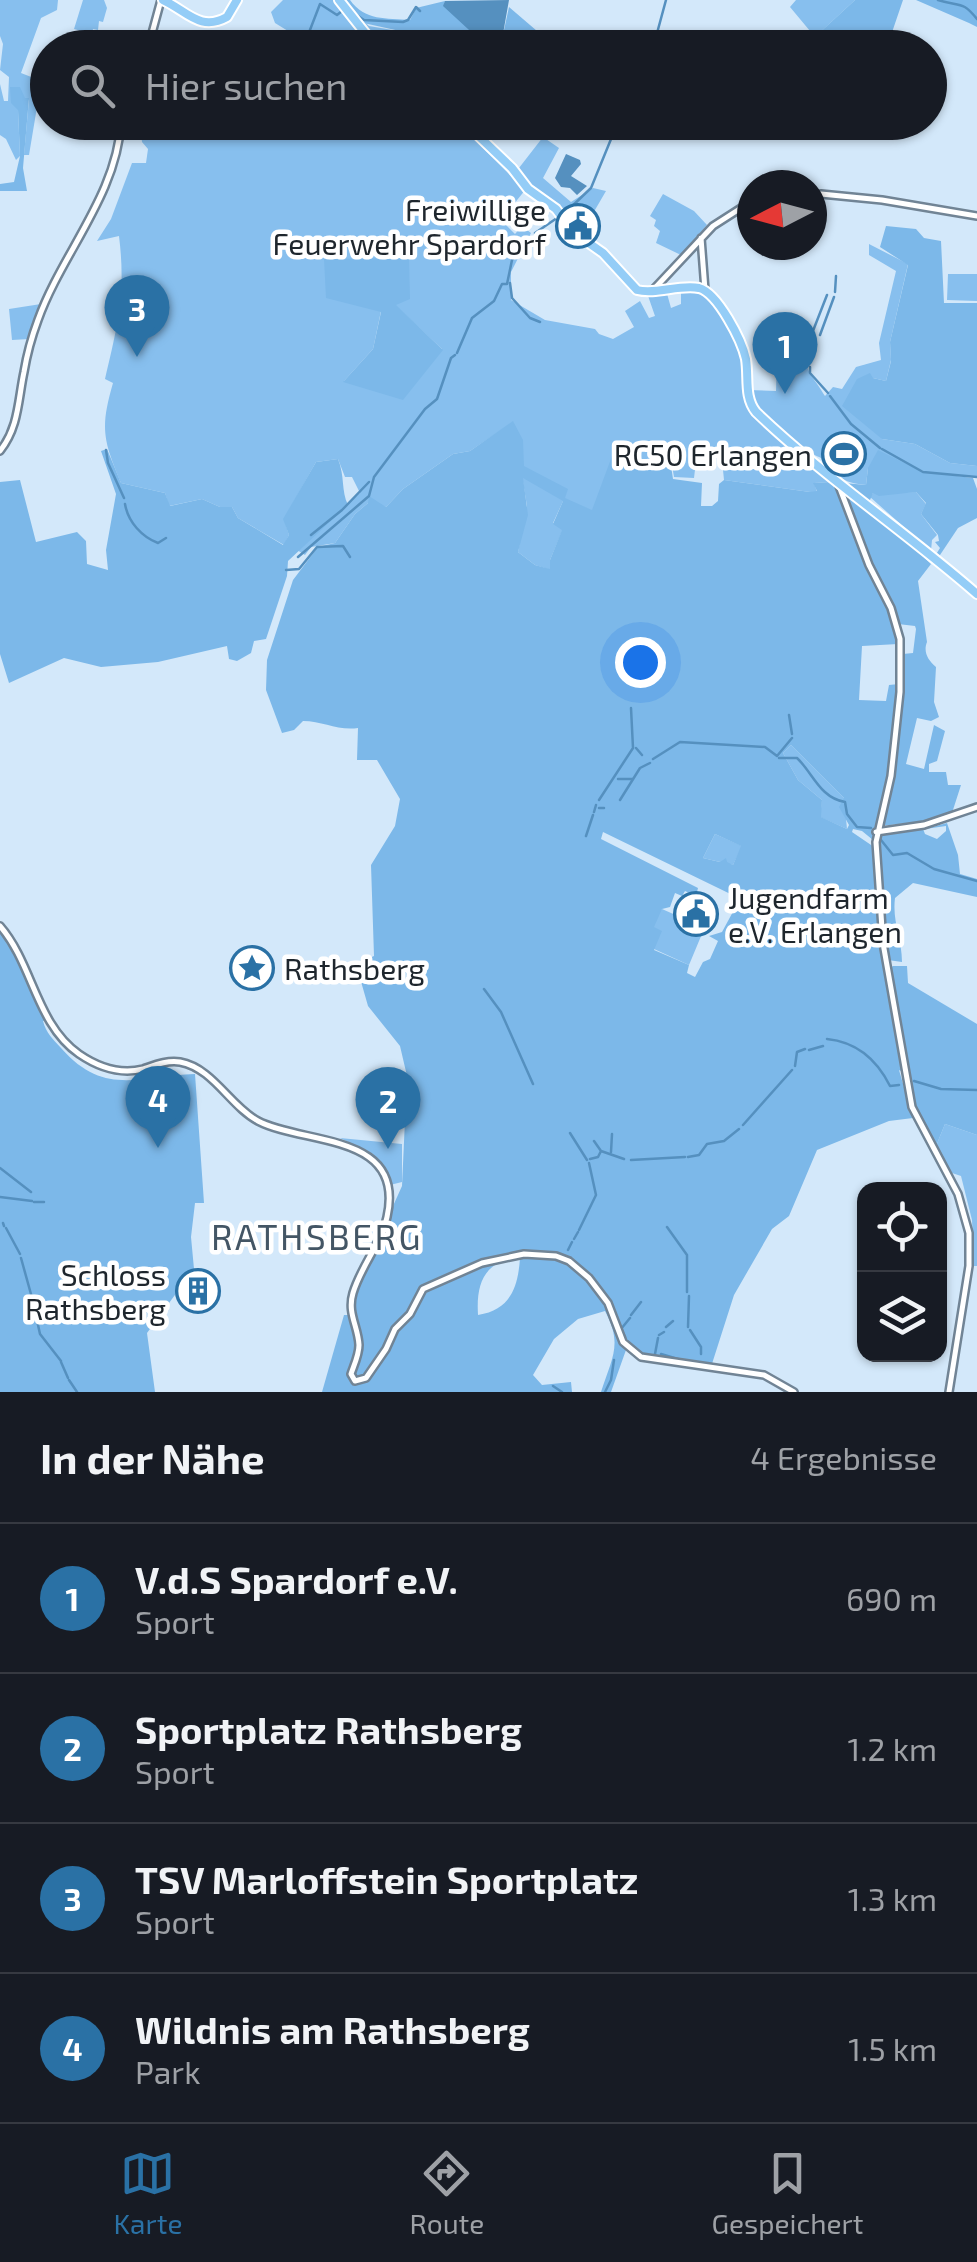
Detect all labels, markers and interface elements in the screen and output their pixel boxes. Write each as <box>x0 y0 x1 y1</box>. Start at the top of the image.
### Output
search box <box>30 30 947 140</box>
icon: search <box>65 58 120 113</box>
text: Hier suchen <box>145 62 347 108</box>
north arrow <box>737 170 827 260</box>
place label: Freiwillige Feuerwehr Spardorf <box>273 191 547 261</box>
public building icon: Freiwillige Feuerwehr Spardorf <box>555 203 601 249</box>
pin: 3 <box>104 274 170 357</box>
pin: 1 <box>752 312 818 394</box>
sports icon: RC50 Erlangen <box>821 431 867 477</box>
place label: RC50 Erlangen <box>614 436 812 472</box>
your location <box>615 637 666 688</box>
place label: Jugendfarm e.V. Erlangen <box>728 879 902 949</box>
public building icon: Jugendfarm e.V. Erlangen <box>673 891 719 937</box>
place icon: Rathsberg <box>229 945 275 991</box>
place label: Rathsberg <box>284 950 425 986</box>
pin: 4 <box>126 1066 190 1148</box>
pin: 2 <box>356 1066 420 1149</box>
map controls <box>857 1182 947 1362</box>
button: locate <box>857 1182 947 1272</box>
district label: RATHSBERG <box>211 1215 423 1257</box>
place label: Schloss Rathsberg <box>25 1256 166 1326</box>
building icon: Schloss Rathsberg <box>175 1268 221 1314</box>
button: layers <box>857 1272 947 1362</box>
text: In der Nähe <box>40 1432 265 1482</box>
text: 4 Ergebnisse <box>750 1438 937 1476</box>
text: V.d.S Spardorf e.V. <box>135 1556 458 1602</box>
text: 1 <box>66 1579 79 1617</box>
text: 690 m <box>846 1579 937 1617</box>
text: Sport <box>135 1602 215 1640</box>
text: Sportplatz Rathsberg <box>135 1706 522 1752</box>
text: 2 <box>63 1729 82 1767</box>
text: 1.2 km <box>847 1729 937 1767</box>
text: Sport <box>135 1752 215 1790</box>
text: TSV Marloffstein Sportplatz <box>135 1856 639 1902</box>
text: 3 <box>63 1879 82 1917</box>
text: 1.3 km <box>848 1879 937 1917</box>
text: Sport <box>135 1902 215 1940</box>
text: Wildnis am Rathsberg <box>135 2006 530 2052</box>
text: 4 <box>62 2029 83 2067</box>
text: 1.5 km <box>848 2029 937 2067</box>
text: Park <box>135 2052 200 2090</box>
tab: Karte <box>114 2146 182 2240</box>
tab: Route <box>410 2146 484 2240</box>
tab: Gespeichert <box>711 2146 863 2240</box>

